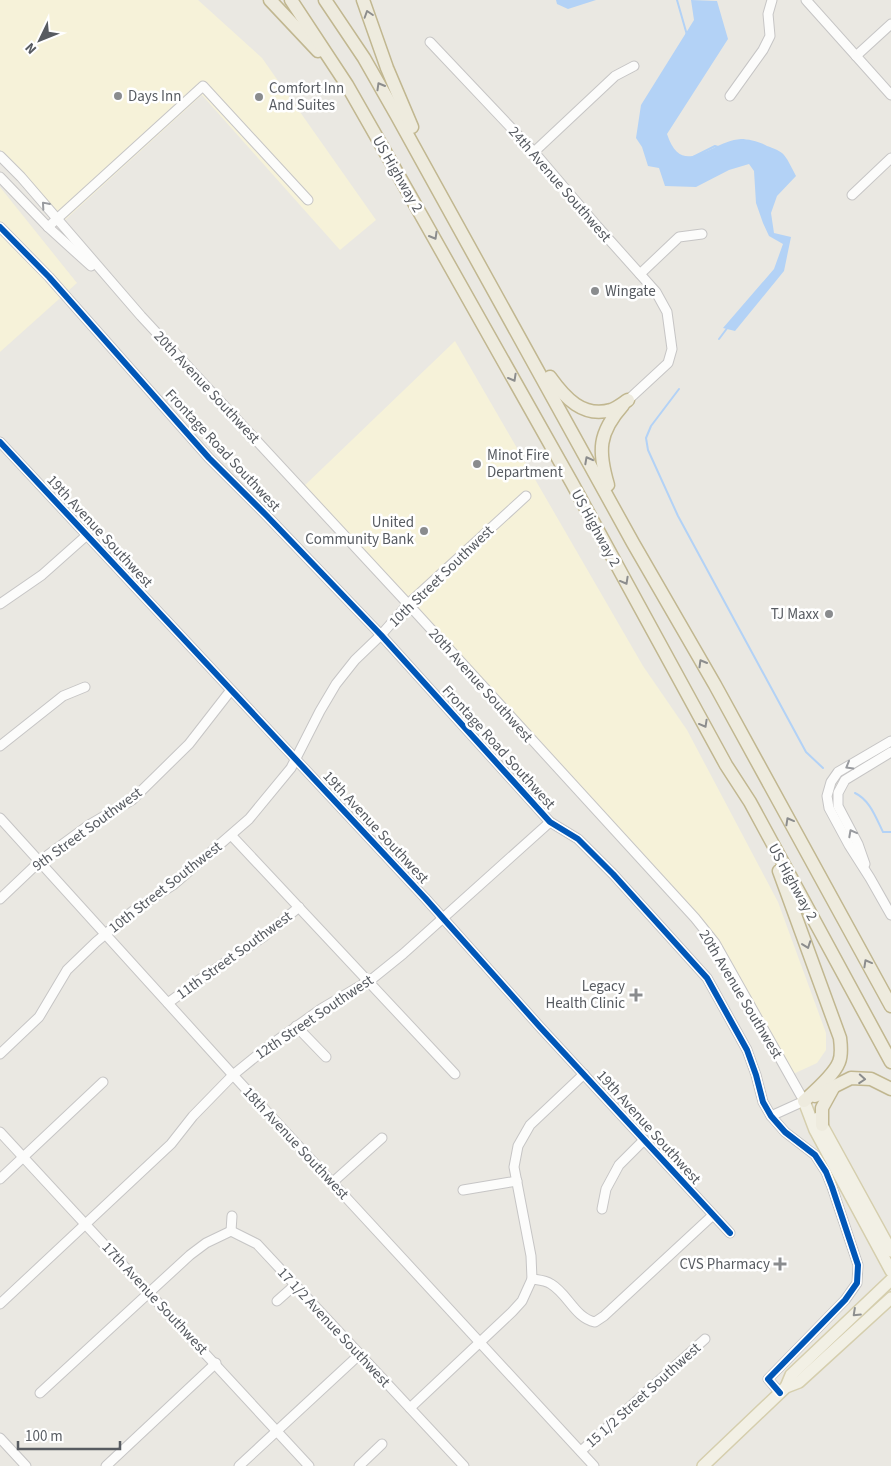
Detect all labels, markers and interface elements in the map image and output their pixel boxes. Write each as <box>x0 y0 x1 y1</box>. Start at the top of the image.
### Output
one-way arrow <box>364 11 374 19</box>
north arrow <box>15 15 65 65</box>
text: N <box>21 38 42 58</box>
place label: Comfort Inn And Suites <box>269 78 344 116</box>
one-way arrow <box>376 82 386 91</box>
place label: Days Inn <box>128 86 181 107</box>
marker: Days Inn <box>112 90 124 102</box>
marker: Comfort Inn And Suites <box>253 91 265 103</box>
street label: 24th Avenue Southwest <box>503 122 616 247</box>
street label: US Highway 2 <box>367 132 428 216</box>
one-way arrow <box>42 202 50 211</box>
one-way arrow <box>427 231 437 240</box>
place label: Wingate <box>605 281 656 302</box>
marker: Wingate <box>589 285 601 297</box>
street label: 20th Avenue Southwest <box>149 326 264 448</box>
one-way arrow <box>507 372 517 381</box>
street label: Frontage Road Southwest <box>160 384 285 516</box>
place label: Minot Fire Department <box>487 445 563 483</box>
one-way arrow <box>584 457 594 466</box>
marker: Minot Fire Department <box>471 458 483 470</box>
street label: 19th Avenue Southwest <box>42 470 157 592</box>
street label: US Highway 2 <box>566 486 625 571</box>
place label: United Community Bank <box>305 512 415 550</box>
street label: 10th Street Southwest <box>384 521 498 632</box>
marker: United Community Bank <box>418 525 430 537</box>
one-way arrow <box>619 576 629 585</box>
place label: TJ Maxx <box>771 604 819 625</box>
marker: TJ Maxx <box>823 608 835 620</box>
street label: 20th Avenue Southwest <box>424 624 538 747</box>
one-way arrow <box>699 659 709 668</box>
street label: Frontage Road Southwest <box>437 681 560 814</box>
one-way arrow <box>697 719 707 728</box>
one-way arrow <box>845 760 854 770</box>
street label: 19th Avenue Southwest <box>318 766 433 888</box>
street label: 9th Street Southwest <box>28 782 146 876</box>
one-way arrow <box>785 817 795 826</box>
one-way arrow <box>848 829 858 838</box>
street label: 10th Street Southwest <box>104 836 226 938</box>
street label: US Highway 2 <box>763 840 822 925</box>
street label: 11th Street Southwest <box>172 906 296 1005</box>
street label: 20th Avenue Southwest <box>694 926 787 1063</box>
one-way arrow <box>801 940 811 949</box>
one-way arrow <box>864 959 874 968</box>
street label: 12th Street Southwest <box>251 970 378 1065</box>
place label: Legacy Health Clinic <box>546 976 625 1014</box>
marker: Legacy Health Clinic <box>629 988 643 1002</box>
street label: 19th Avenue Southwest <box>592 1066 706 1189</box>
one-way arrow <box>858 1073 866 1084</box>
street label: 18th Avenue Southwest <box>238 1082 353 1204</box>
street label: 17th Avenue Southwest <box>97 1237 212 1359</box>
place label: CVS Pharmacy <box>680 1254 770 1275</box>
marker: CVS Pharmacy <box>774 1258 786 1270</box>
street label: 17 1/2 Avenue Southwest <box>272 1263 395 1392</box>
one-way arrow <box>852 1307 861 1316</box>
street label: 15 1/2 Street Southwest <box>581 1338 706 1453</box>
scale bar <box>18 1418 120 1450</box>
text: 100 m <box>25 1426 63 1447</box>

